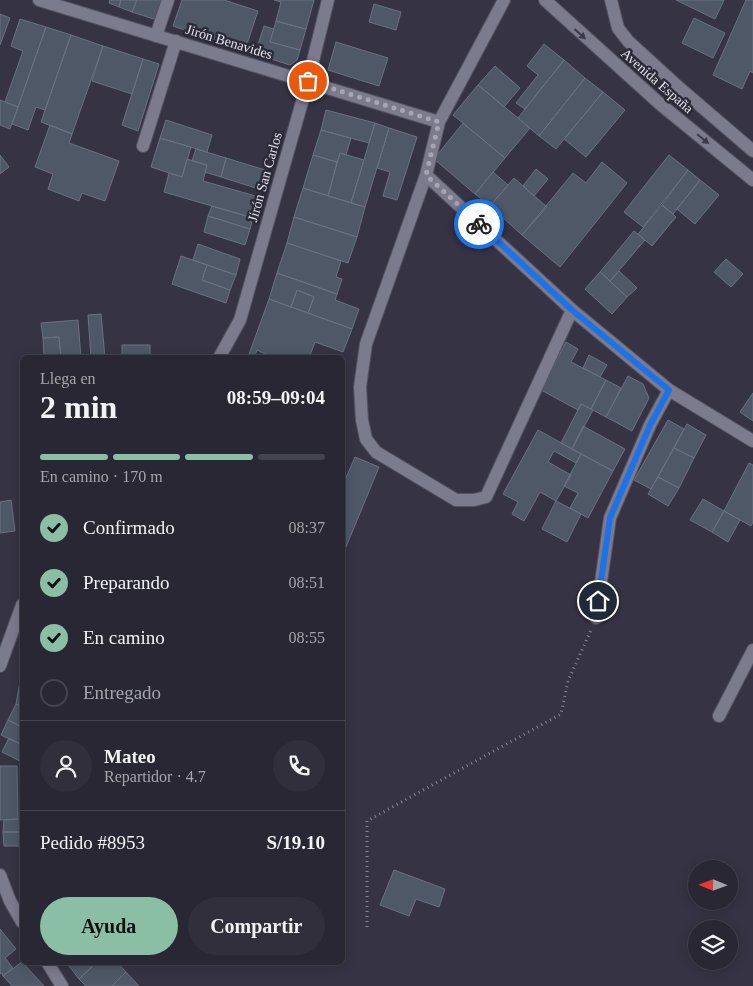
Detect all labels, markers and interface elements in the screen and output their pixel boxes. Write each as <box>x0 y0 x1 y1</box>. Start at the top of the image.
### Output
street label: Jirón Benavides <box>184 22 274 62</box>
one-way arrow <box>574 28 587 39</box>
street label: Avenida España <box>618 46 697 117</box>
pin <box>287 60 329 102</box>
icon: bag <box>294 67 322 95</box>
street label: Jirón San Carlos <box>245 130 285 224</box>
one-way arrow <box>696 134 709 145</box>
courier <box>454 199 504 249</box>
icon: bike <box>465 210 493 238</box>
text: Llega en <box>40 370 96 387</box>
text: 08:59–09:04 <box>227 387 325 408</box>
text: 2 min <box>40 389 117 425</box>
text: En camino · 170 m <box>40 468 163 485</box>
icon: check <box>40 514 68 542</box>
text: Confirmado <box>83 517 175 538</box>
text: 08:37 <box>289 519 325 536</box>
icon: check <box>40 569 68 597</box>
text: Preparando <box>83 572 170 593</box>
text: 08:51 <box>289 574 325 591</box>
pin <box>577 580 619 622</box>
icon: home <box>584 587 612 615</box>
icon: check <box>40 624 68 652</box>
text: En camino <box>83 627 165 648</box>
text: 08:55 <box>289 629 325 646</box>
text: Entregado <box>83 682 161 703</box>
button: person <box>40 740 92 792</box>
button: phone <box>273 740 325 792</box>
text: Mateo <box>104 746 156 767</box>
text: Repartidor · 4.7 <box>104 768 206 785</box>
text: Pedido #8953 <box>40 832 145 853</box>
text: S/19.10 <box>266 832 325 853</box>
north arrow <box>688 860 738 910</box>
map controls <box>688 860 738 970</box>
button: Ayuda <box>40 897 178 955</box>
button: Compartir <box>188 897 325 955</box>
button: layers <box>688 920 738 970</box>

